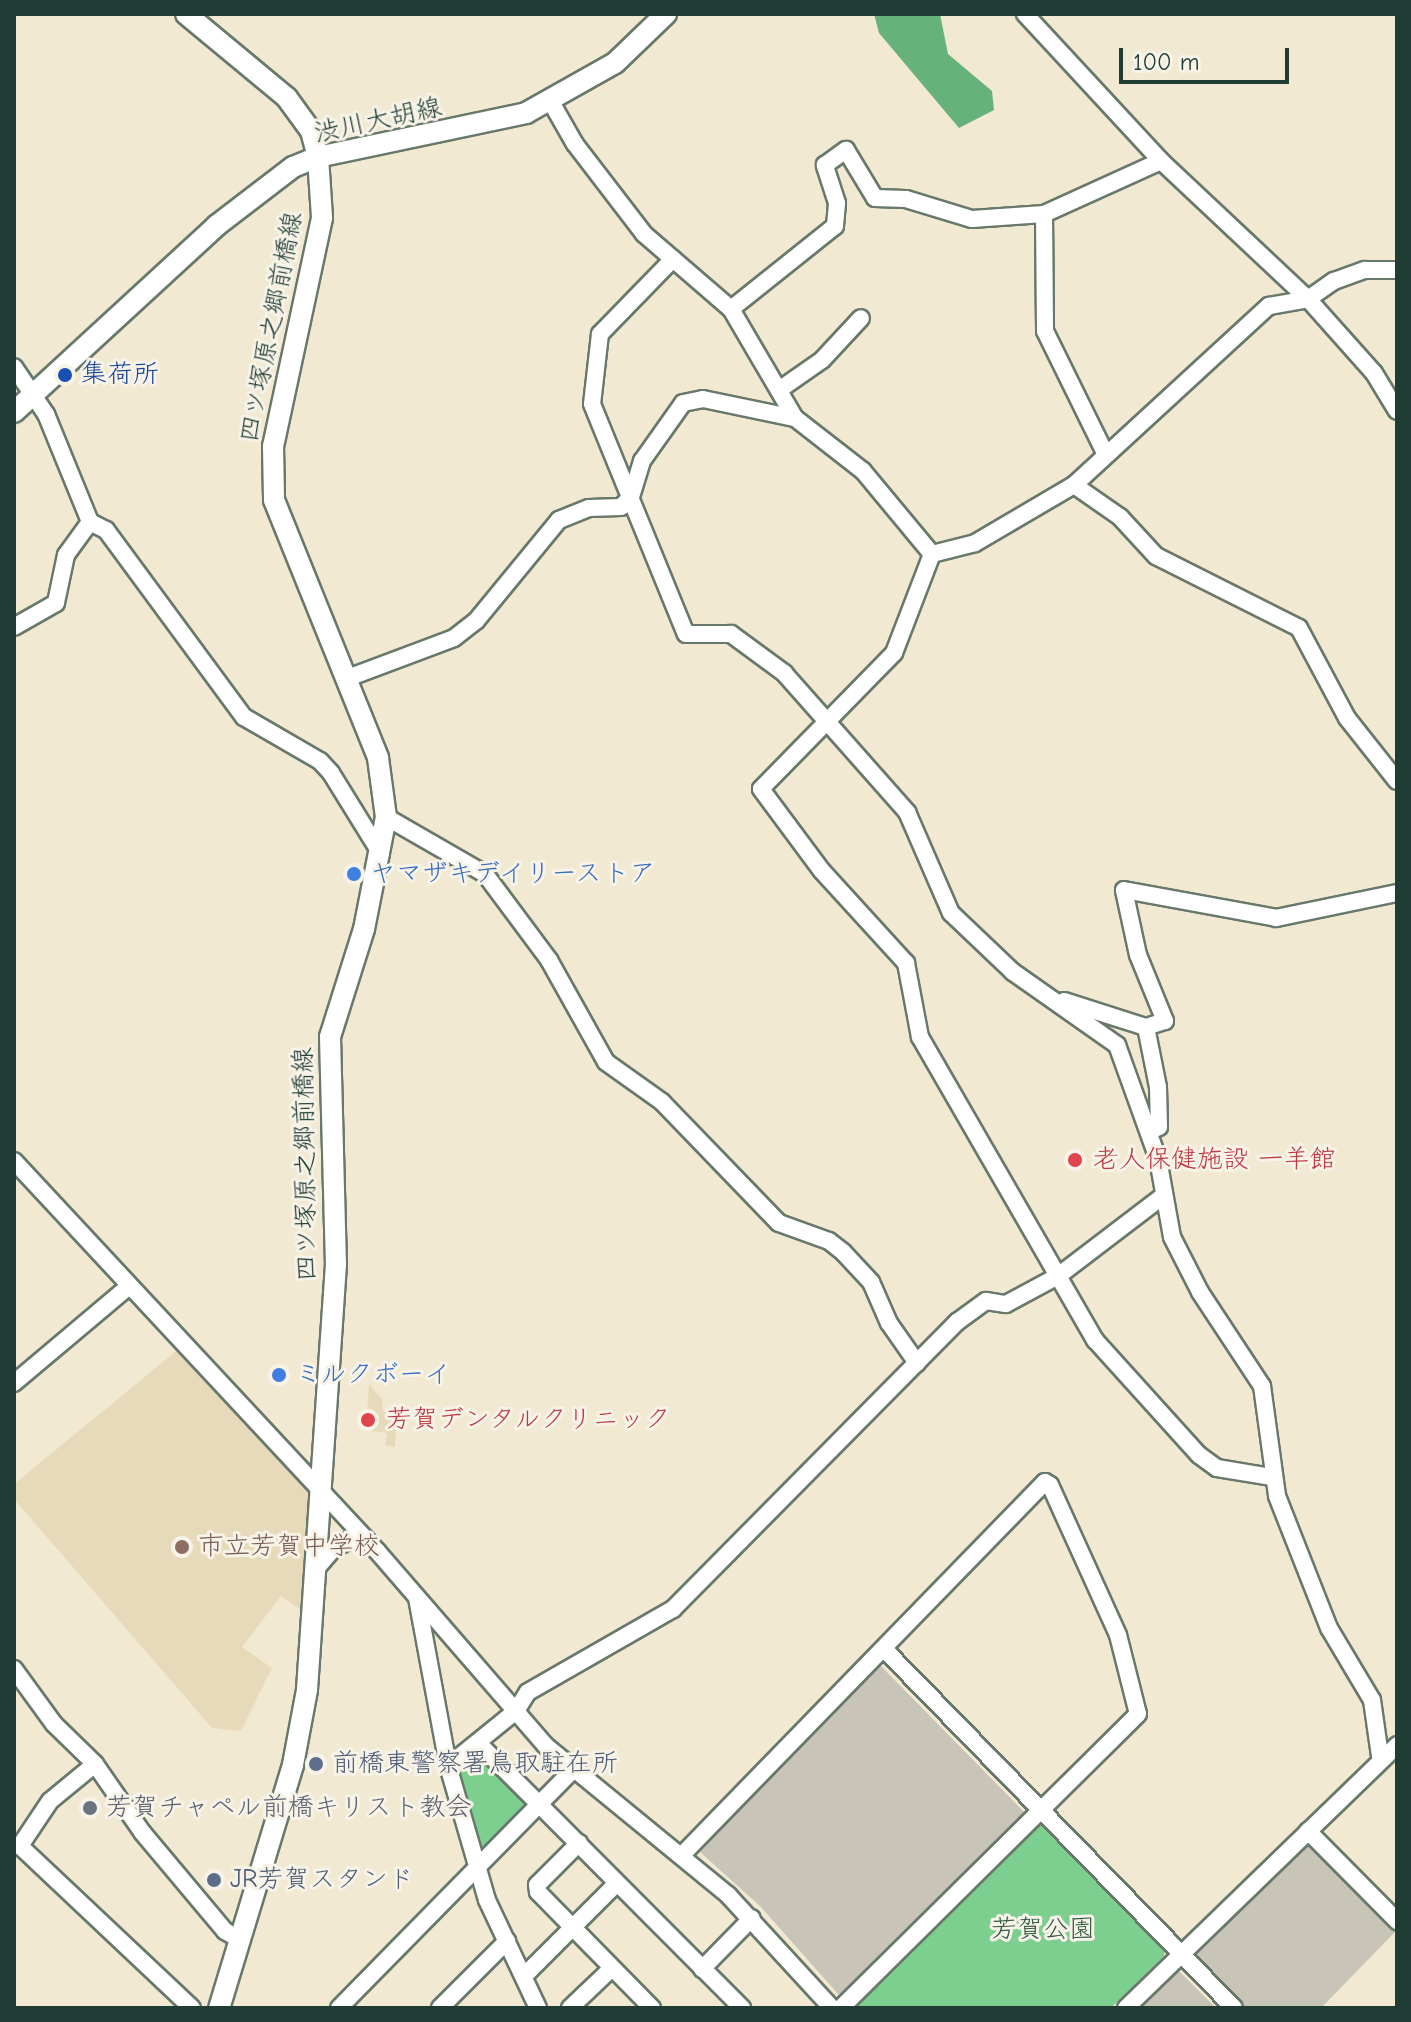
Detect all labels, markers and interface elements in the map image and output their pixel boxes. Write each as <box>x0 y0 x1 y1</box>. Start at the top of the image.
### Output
scale bar <box>1123 32 1293 82</box>
text: 100 m <box>1133 48 1200 76</box>
street label: 渋川大胡線 <box>311 92 445 150</box>
street label: 四ツ塚原之郷前橋線 <box>234 209 310 445</box>
place label: 集荷所 <box>81 359 159 391</box>
marker: 集荷所 <box>56 366 74 384</box>
place label: ヤマザキデイリーストア <box>370 858 656 890</box>
marker: ヤマザキデイリーストア <box>345 865 363 883</box>
street label: 四ツ塚原之郷前橋線 <box>288 1047 324 1281</box>
place label: 老人保健施設 一羊館 <box>1093 1144 1336 1176</box>
marker: 老人保健施設 一羊館 <box>1064 1149 1086 1171</box>
place label: ミルクボーイ <box>295 1359 451 1391</box>
marker: ミルクボーイ <box>270 1366 288 1384</box>
place label: 芳賀デンタルクリニック <box>386 1404 672 1436</box>
marker: 芳賀デンタルクリニック <box>357 1409 379 1431</box>
place label: 市立芳賀中学校 <box>198 1531 380 1563</box>
marker: 市立芳賀中学校 <box>173 1538 191 1556</box>
place label: 前橋東警察署鳥取駐在所 <box>332 1748 618 1780</box>
marker: 前橋東警察署鳥取駐在所 <box>307 1755 325 1773</box>
place label: 芳賀チャペル前橋キリスト教会 <box>106 1792 470 1824</box>
marker: 芳賀チャペル前橋キリスト教会 <box>81 1799 99 1817</box>
place label: JR芳賀スタンド <box>230 1864 413 1896</box>
marker: JR芳賀スタンド <box>205 1871 223 1889</box>
park label: 芳賀公園 <box>991 1914 1095 1946</box>

